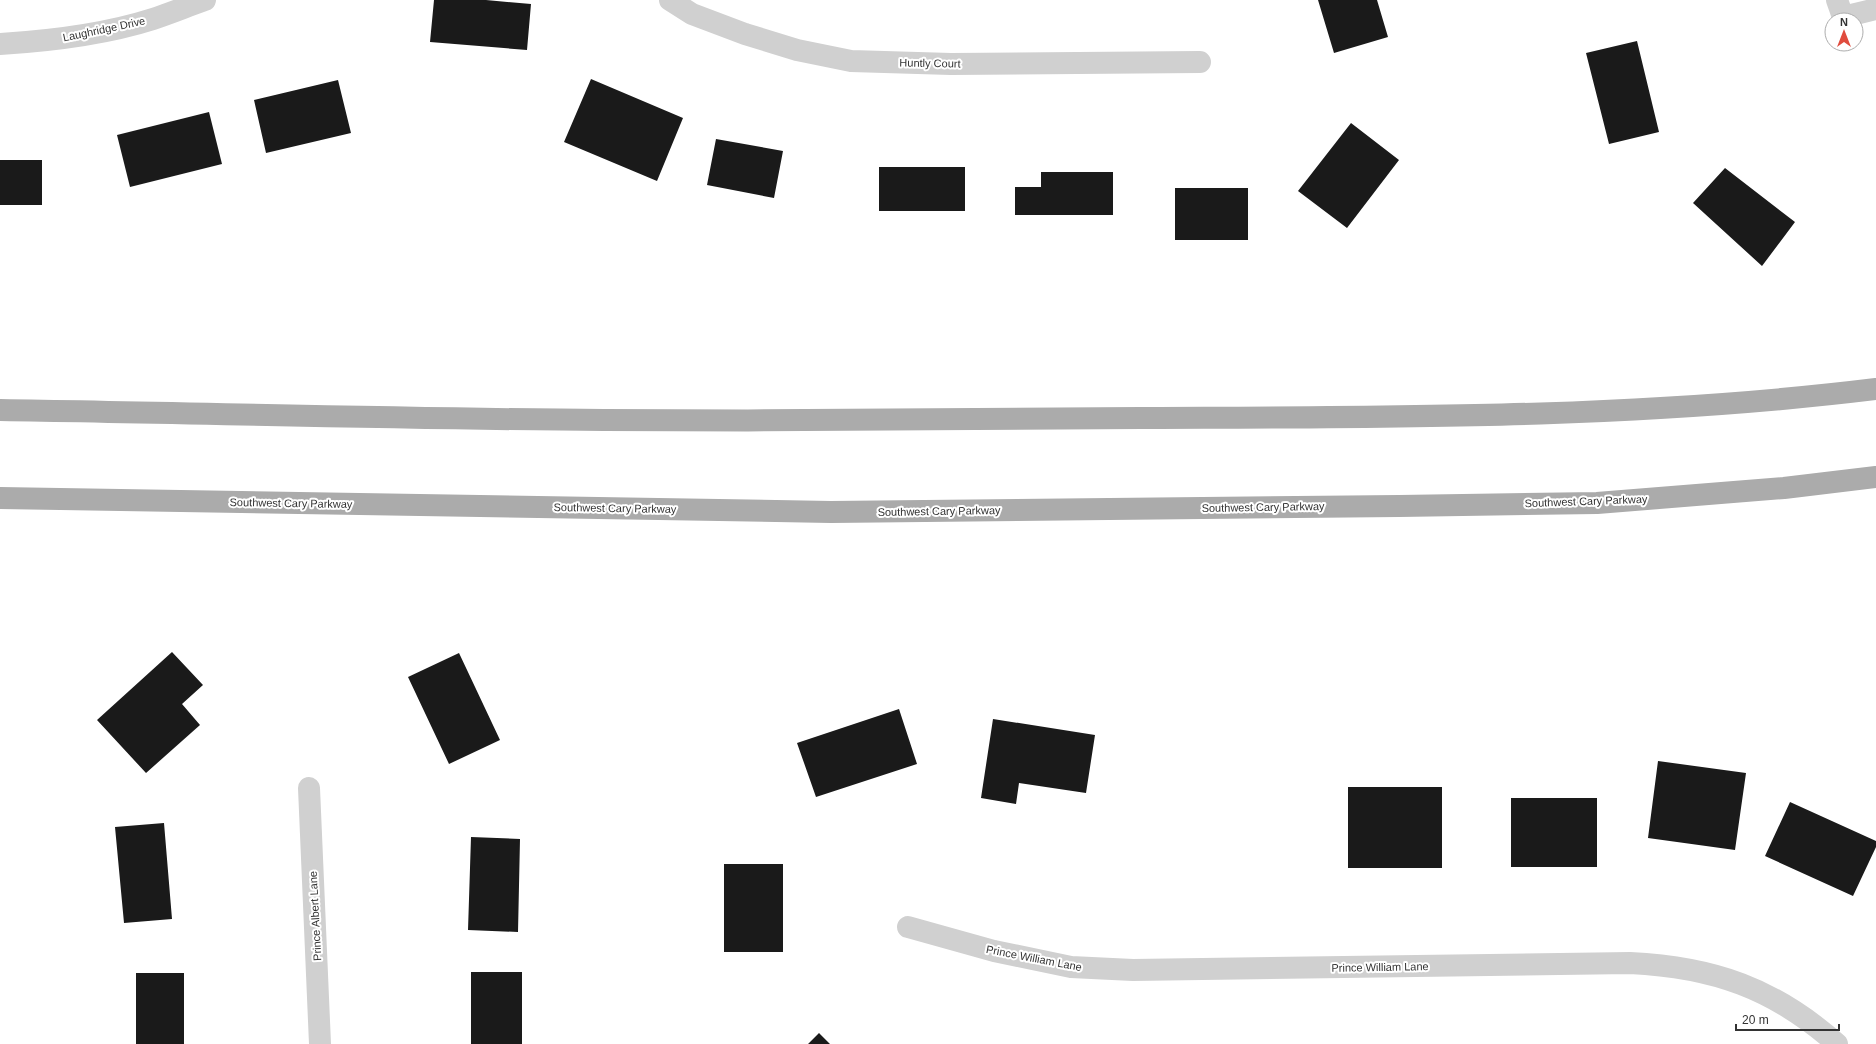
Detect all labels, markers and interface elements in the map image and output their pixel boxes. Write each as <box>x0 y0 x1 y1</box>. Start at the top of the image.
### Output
north arrow <box>1824 12 1864 52</box>
street label: Laughridge Drive <box>62 14 146 44</box>
text: N <box>1840 16 1848 28</box>
street label: Huntly Court <box>899 56 961 70</box>
street label: Southwest Cary Parkway <box>1524 493 1648 509</box>
street label: Southwest Cary Parkway <box>229 496 353 510</box>
street label: Southwest Cary Parkway <box>1201 500 1325 514</box>
street label: Southwest Cary Parkway <box>553 501 677 515</box>
street label: Southwest Cary Parkway <box>877 504 1001 518</box>
street label: Prince Albert Lane <box>307 871 323 961</box>
street label: Prince William Lane <box>985 943 1083 973</box>
street label: Prince William Lane <box>1331 960 1429 974</box>
scale bar <box>1736 1006 1839 1032</box>
text: 20 m <box>1742 1013 1769 1027</box>

